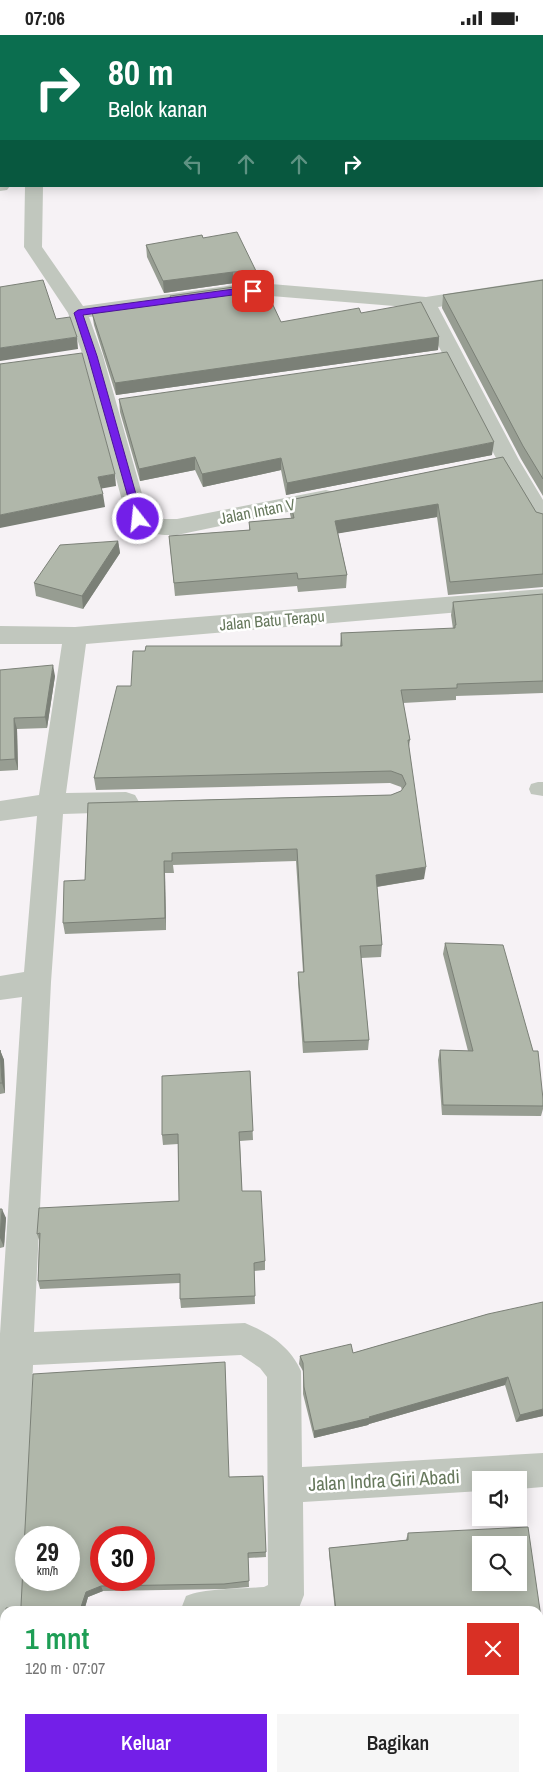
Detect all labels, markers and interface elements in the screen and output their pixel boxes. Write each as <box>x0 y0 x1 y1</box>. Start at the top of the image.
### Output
text: 07:06 <box>25 5 65 31</box>
text: 80 m <box>108 49 173 96</box>
icon: right <box>25 55 90 120</box>
text: Belok kanan <box>108 94 207 124</box>
icon: left <box>179 150 207 178</box>
icon: ahead <box>232 150 260 178</box>
icon: ahead <box>285 150 313 178</box>
icon: right <box>338 150 366 178</box>
pin <box>232 270 274 312</box>
icon: arrive <box>239 277 267 305</box>
position arrow <box>111 492 163 544</box>
street label: Jalan Intan V <box>217 493 297 529</box>
street label: Jalan Batu Terapu <box>218 604 326 636</box>
street label: Jalan Indra Giri Abadi <box>308 1463 460 1497</box>
map controls <box>472 1471 527 1591</box>
button: sound <box>472 1471 527 1526</box>
speed limit sign: 30 <box>90 1526 155 1591</box>
text: 29 <box>36 1535 59 1569</box>
button: search <box>472 1536 527 1591</box>
text: km/h <box>37 1563 58 1579</box>
text: 1 mnt <box>25 1618 89 1658</box>
button: close <box>467 1623 519 1675</box>
text: 120 m · 07:07 <box>25 1657 105 1679</box>
button: Keluar <box>25 1714 267 1772</box>
button: Bagikan <box>277 1714 519 1772</box>

